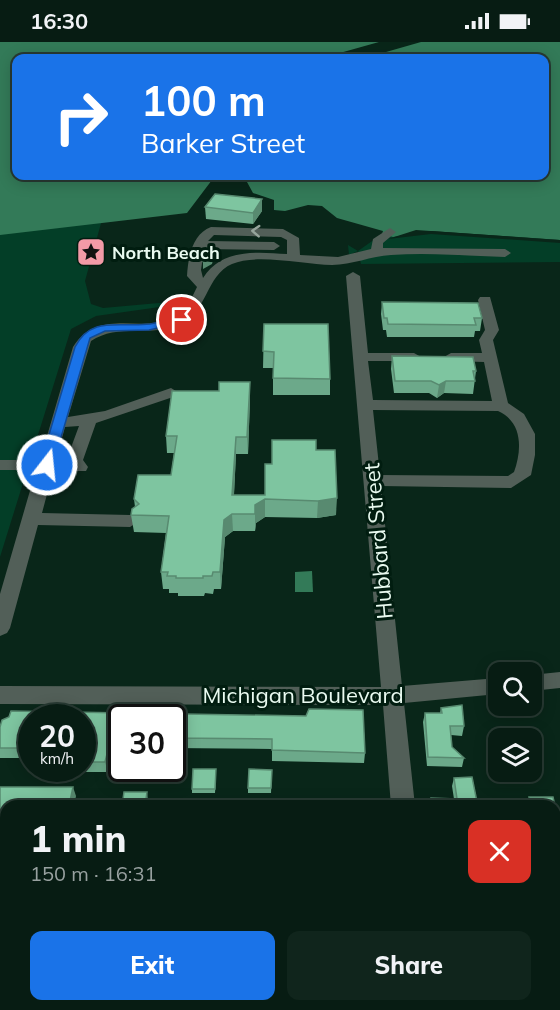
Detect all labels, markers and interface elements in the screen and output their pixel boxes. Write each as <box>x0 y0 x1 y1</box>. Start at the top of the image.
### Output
text: 16:30 <box>30 7 88 35</box>
text: 100 m <box>141 74 266 127</box>
icon: right <box>42 78 120 156</box>
text: Barker Street <box>141 126 305 160</box>
one-way arrow <box>252 225 261 238</box>
place icon: North Beach <box>75 236 107 268</box>
place label: North Beach <box>112 241 220 264</box>
pin <box>156 294 207 345</box>
icon: arrive <box>165 303 198 336</box>
position arrow <box>15 433 79 497</box>
street label: Hubbard Street <box>357 461 399 620</box>
map controls <box>488 662 542 782</box>
button: search <box>488 662 542 716</box>
street label: Michigan Boulevard <box>202 681 404 709</box>
speed limit sign: 30 <box>108 704 186 782</box>
text: 20 <box>39 717 75 755</box>
button: layers <box>488 728 542 782</box>
text: km/h <box>40 749 74 768</box>
text: 1 min <box>30 816 126 861</box>
button: close <box>468 820 531 883</box>
text: 150 m · 16:31 <box>30 861 156 886</box>
button: Exit <box>30 931 275 1000</box>
button: Share <box>287 931 531 1000</box>

